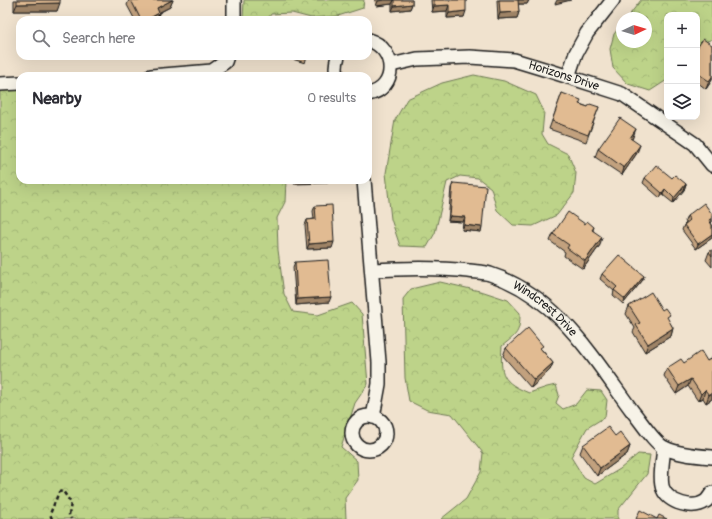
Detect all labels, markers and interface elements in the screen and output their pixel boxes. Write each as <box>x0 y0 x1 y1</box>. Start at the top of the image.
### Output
north arrow <box>616 12 652 48</box>
map controls <box>664 12 700 120</box>
button: + <box>664 12 700 48</box>
search box <box>16 16 372 60</box>
icon: search <box>30 27 52 49</box>
text: Search here <box>62 29 135 48</box>
button: − <box>664 48 700 84</box>
street label: Horizons Drive <box>527 58 601 94</box>
button: layers <box>664 84 700 120</box>
text: Nearby <box>32 88 81 109</box>
text: 0 results <box>307 90 356 106</box>
street label: Windcrest Drive <box>510 278 580 340</box>

